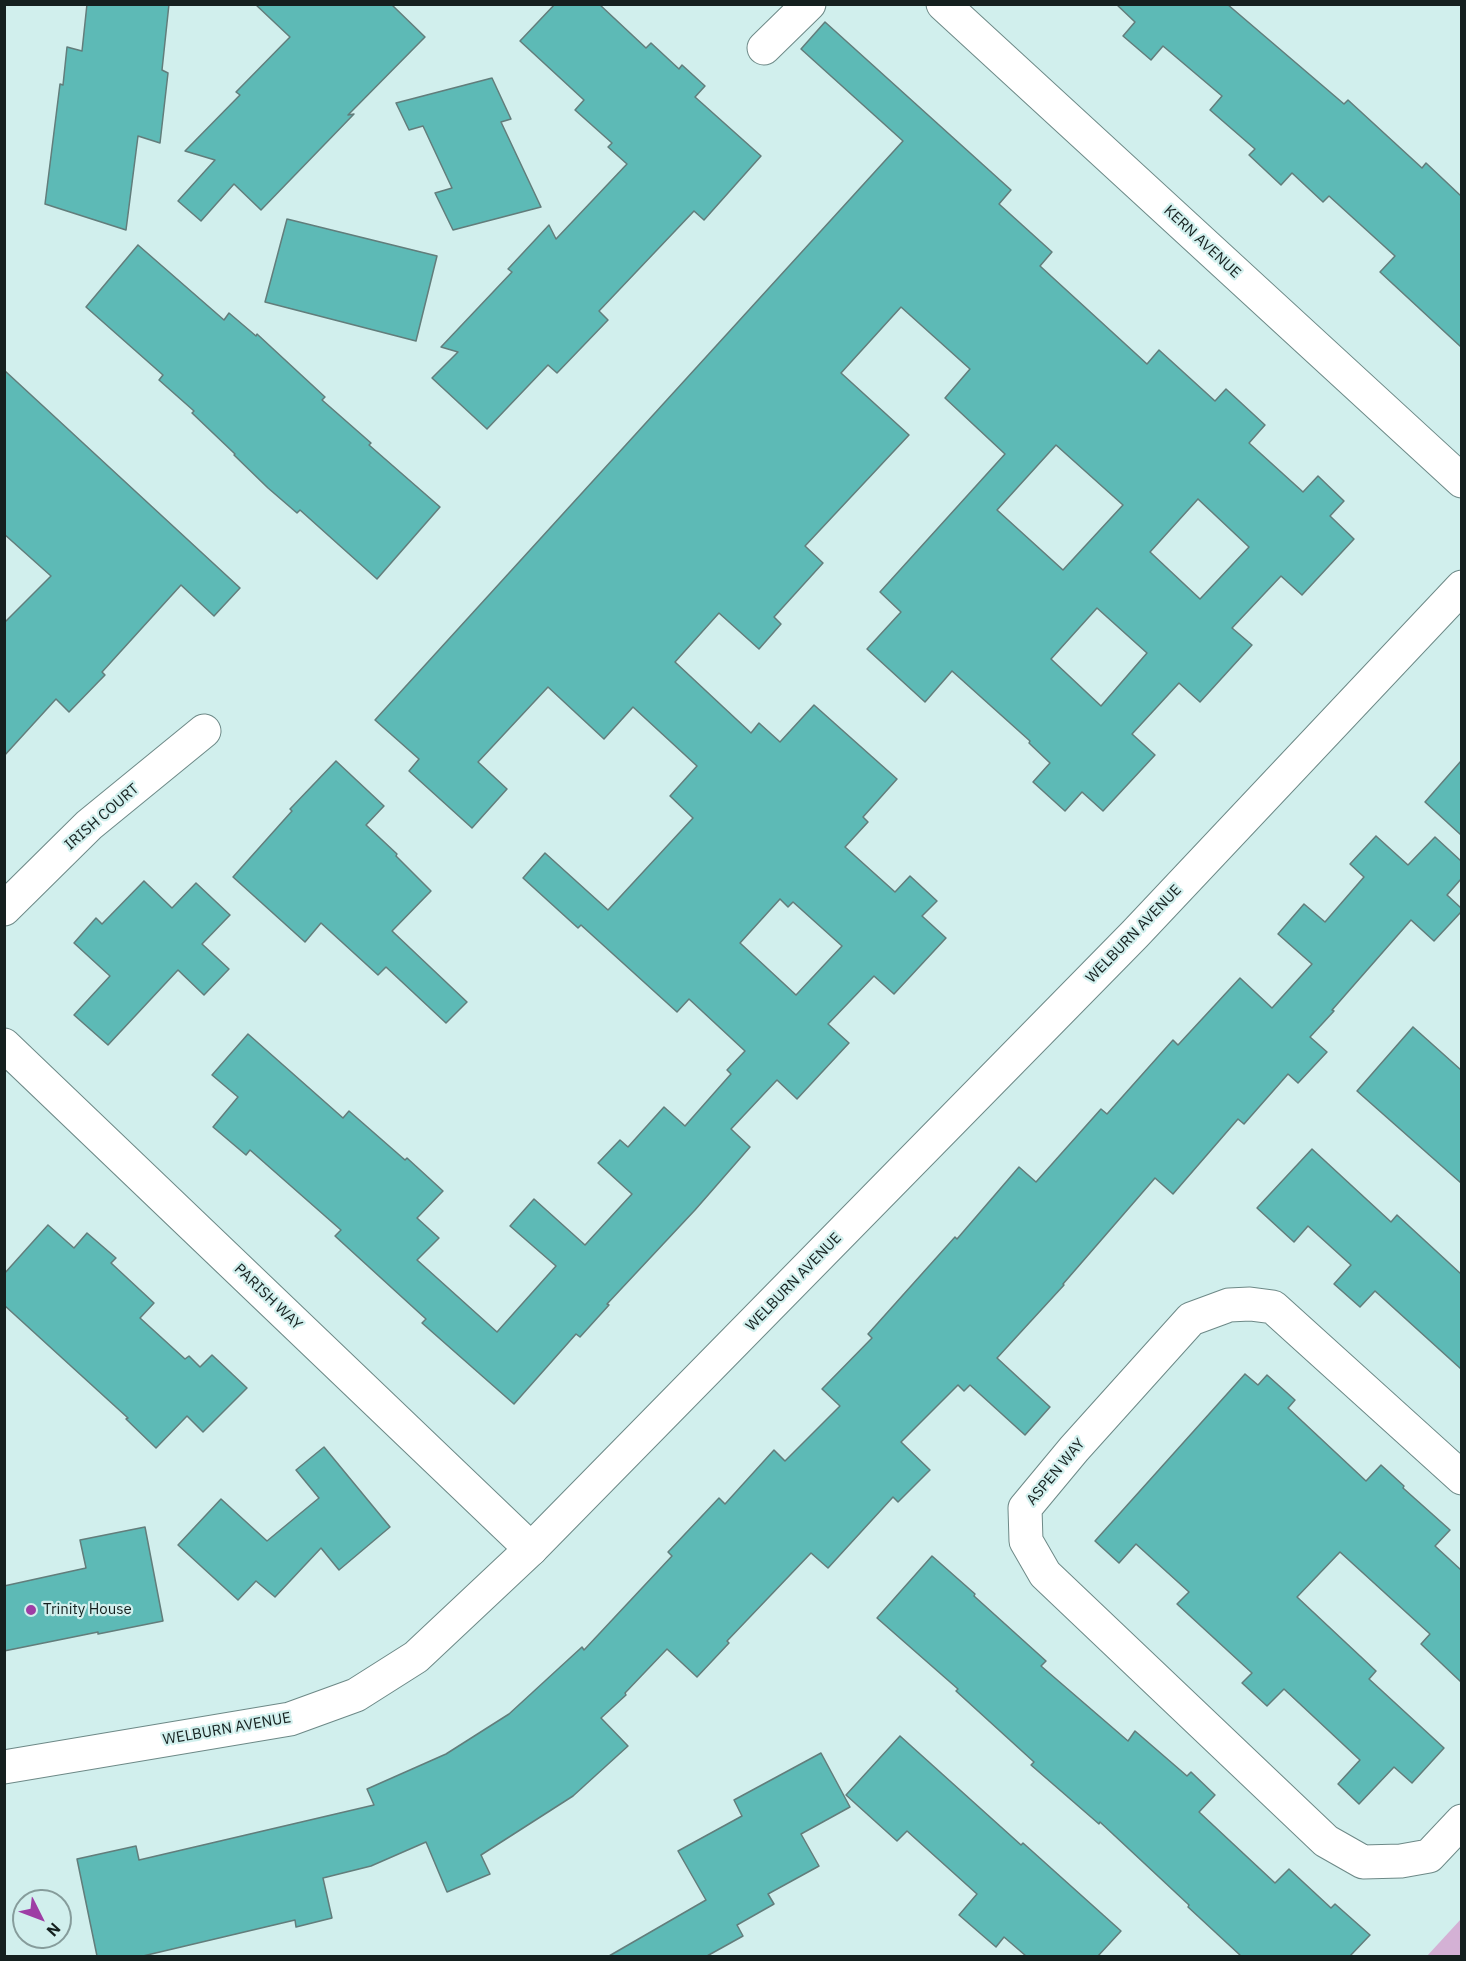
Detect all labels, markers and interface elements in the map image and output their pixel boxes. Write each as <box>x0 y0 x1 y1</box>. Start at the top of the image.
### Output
street label: KERN AVENUE <box>1160 202 1244 282</box>
street label: IRISH COURT <box>61 780 143 854</box>
street label: WELBURN AVENUE <box>1082 881 1186 987</box>
street label: WELBURN AVENUE <box>742 1229 846 1335</box>
street label: PARISH WAY <box>230 1260 306 1334</box>
street label: ASPEN WAY <box>1023 1435 1089 1509</box>
place label: Trinity House <box>43 1601 132 1619</box>
marker: Trinity House <box>24 1603 38 1617</box>
street label: WELBURN AVENUE <box>162 1709 292 1749</box>
north arrow <box>12 1889 72 1949</box>
text: N <box>43 1919 65 1941</box>

